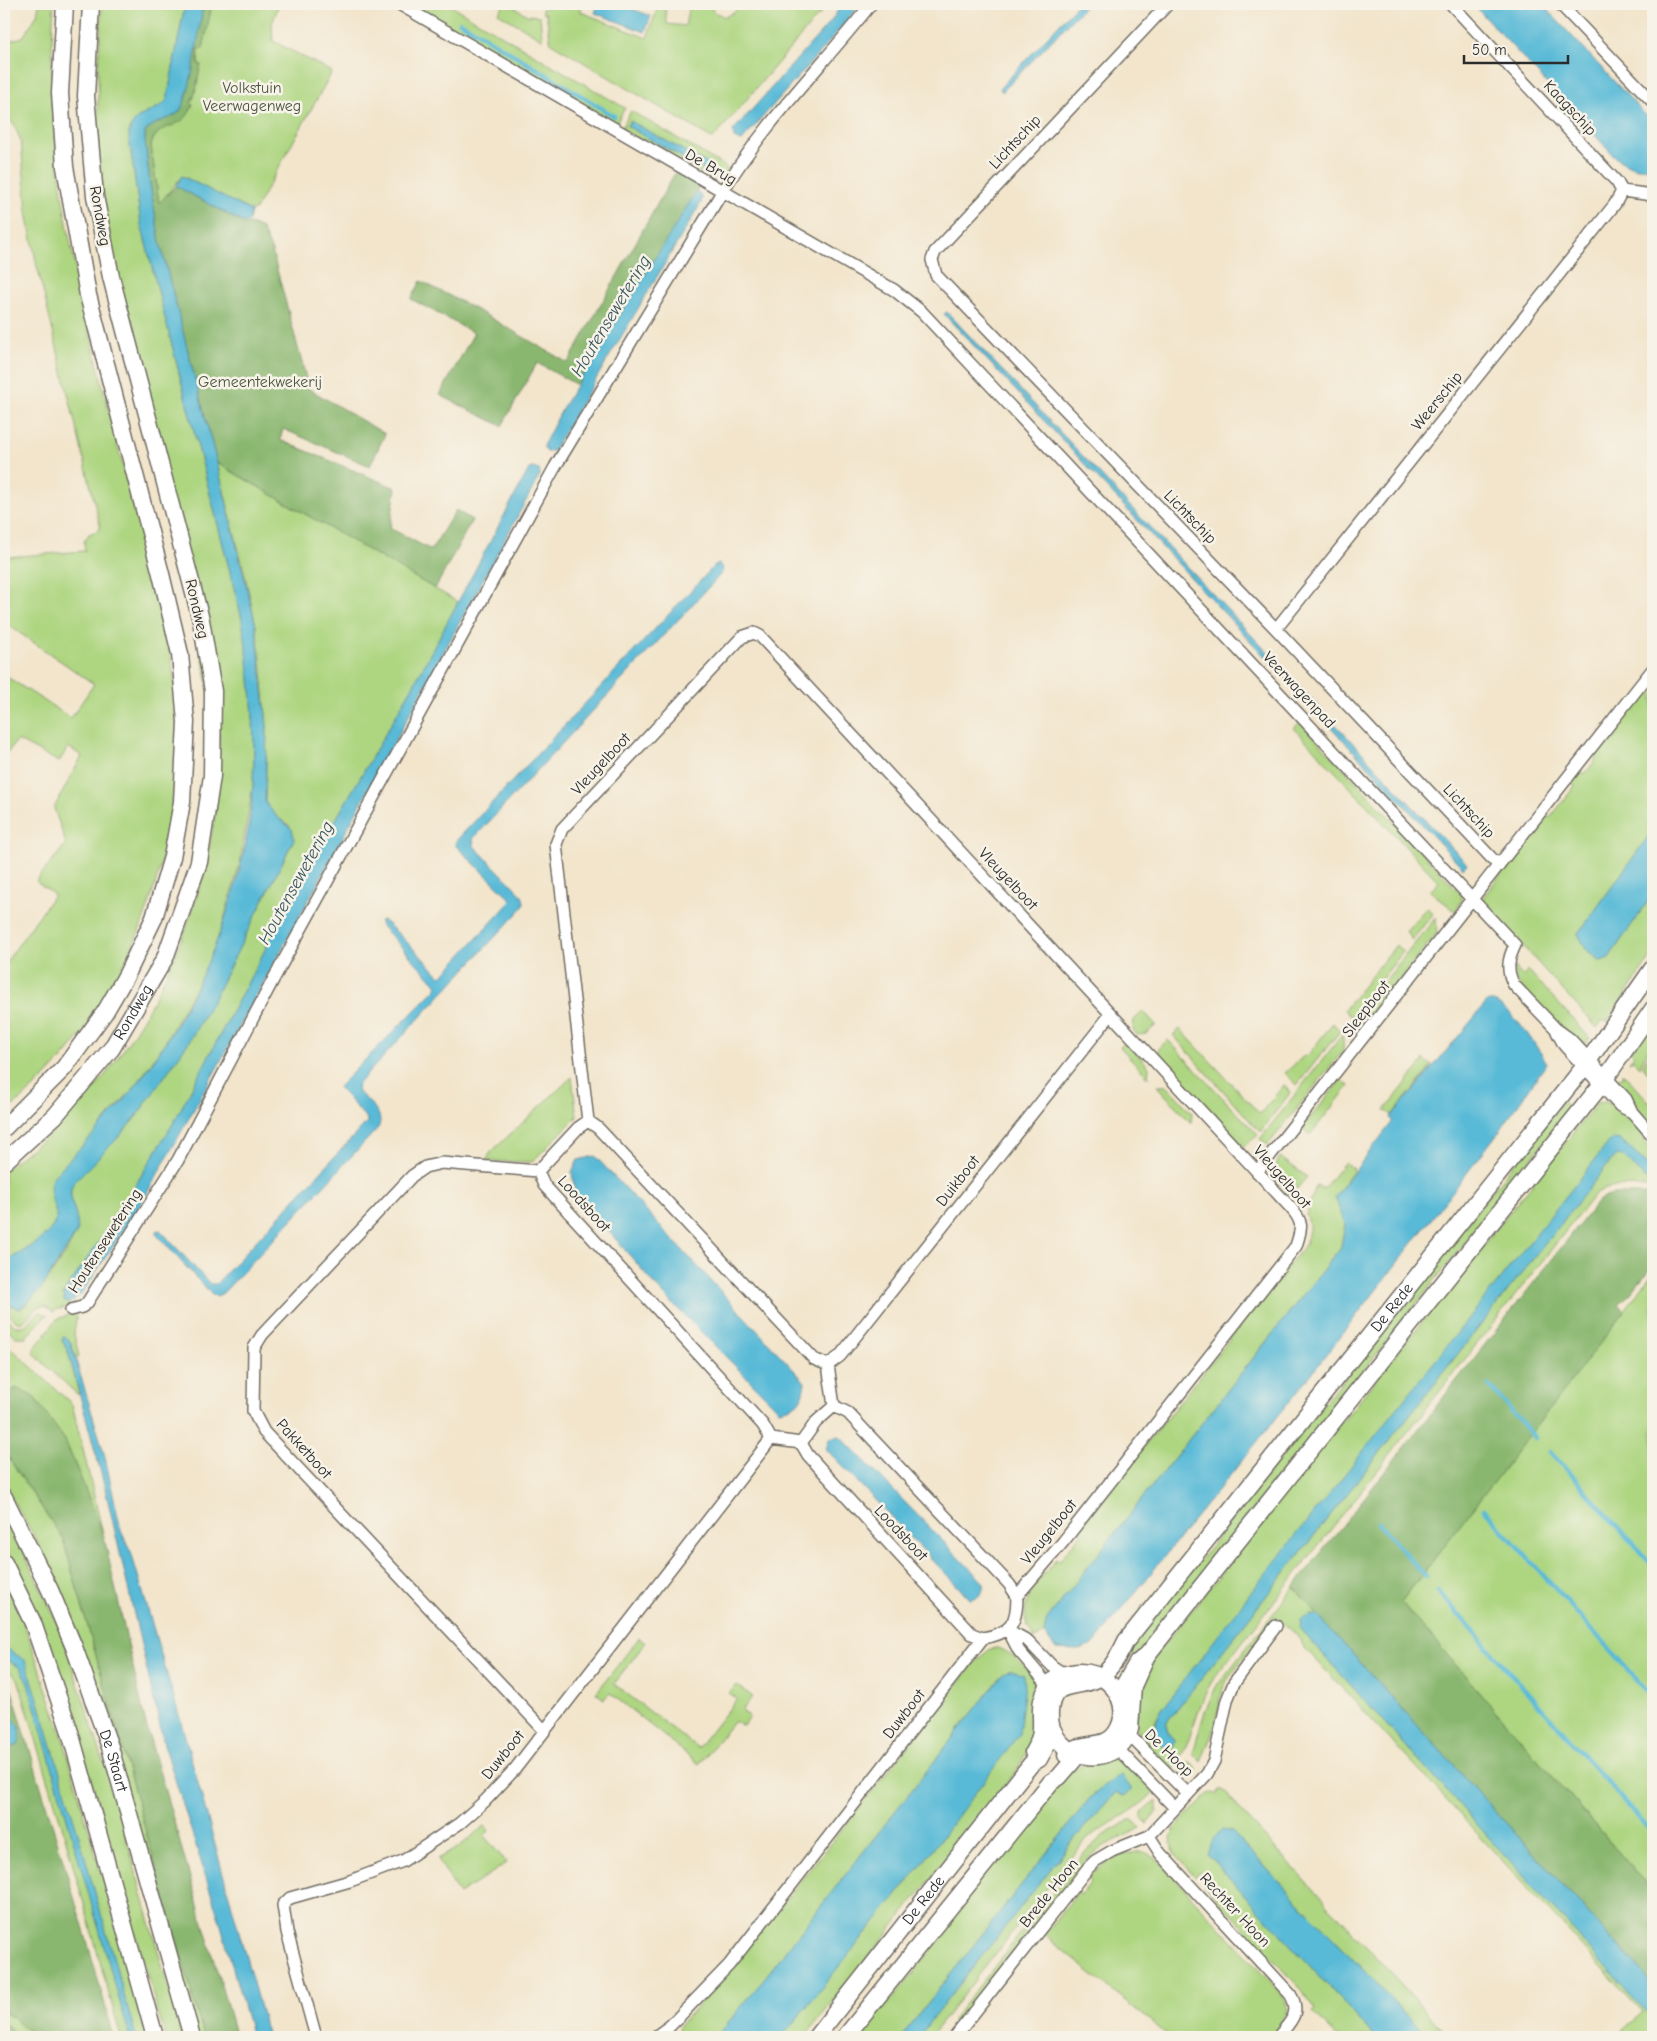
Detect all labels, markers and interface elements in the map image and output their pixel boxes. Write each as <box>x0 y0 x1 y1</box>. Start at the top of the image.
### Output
scale bar <box>1464 32 1568 64</box>
text: 50 m <box>1472 41 1507 59</box>
street label: Kaagschip <box>1540 77 1600 139</box>
park label: Volkstuin Veerwagenweg <box>203 79 301 115</box>
street label: Lichtschip <box>985 111 1045 173</box>
street label: De Brug <box>682 145 740 189</box>
street label: Rondweg <box>86 184 114 248</box>
water label: Houtensewetering <box>567 252 655 380</box>
street label: Weerschip <box>1408 368 1466 434</box>
park label: Gemeentekwekerij <box>198 373 322 391</box>
street label: Lichtschip <box>1160 486 1220 548</box>
street label: Rondweg <box>181 577 213 641</box>
street label: Veerwagenpad <box>1259 648 1339 732</box>
street label: Vleugelboot <box>568 729 635 799</box>
street label: Lichtschip <box>1439 780 1499 842</box>
water label: Houtensewetering <box>253 818 339 948</box>
street label: Vleugelboot <box>975 844 1042 914</box>
street label: Sleepboot <box>1338 977 1394 1041</box>
street label: Rondweg <box>110 981 156 1043</box>
street label: Vleugelboot <box>1250 1142 1315 1213</box>
street label: Duikboot <box>933 1152 984 1210</box>
street label: Loodsboot <box>554 1172 614 1236</box>
street label: Houtensewetering <box>65 1186 145 1296</box>
street label: De Rede <box>1367 1280 1417 1336</box>
street label: Pakketboot <box>272 1415 336 1483</box>
street label: Vleugelboot <box>1017 1496 1081 1568</box>
street label: Loodsboot <box>871 1501 932 1565</box>
street label: Duwboot <box>879 1685 929 1742</box>
street label: De Hoop <box>1141 1726 1197 1780</box>
street label: De Staart <box>95 1727 131 1794</box>
street label: Duwboot <box>478 1727 528 1783</box>
street label: Brede Hoon <box>1016 1855 1082 1931</box>
street label: Rechter Hoon <box>1196 1869 1274 1951</box>
street label: De Rede <box>899 1872 948 1928</box>

